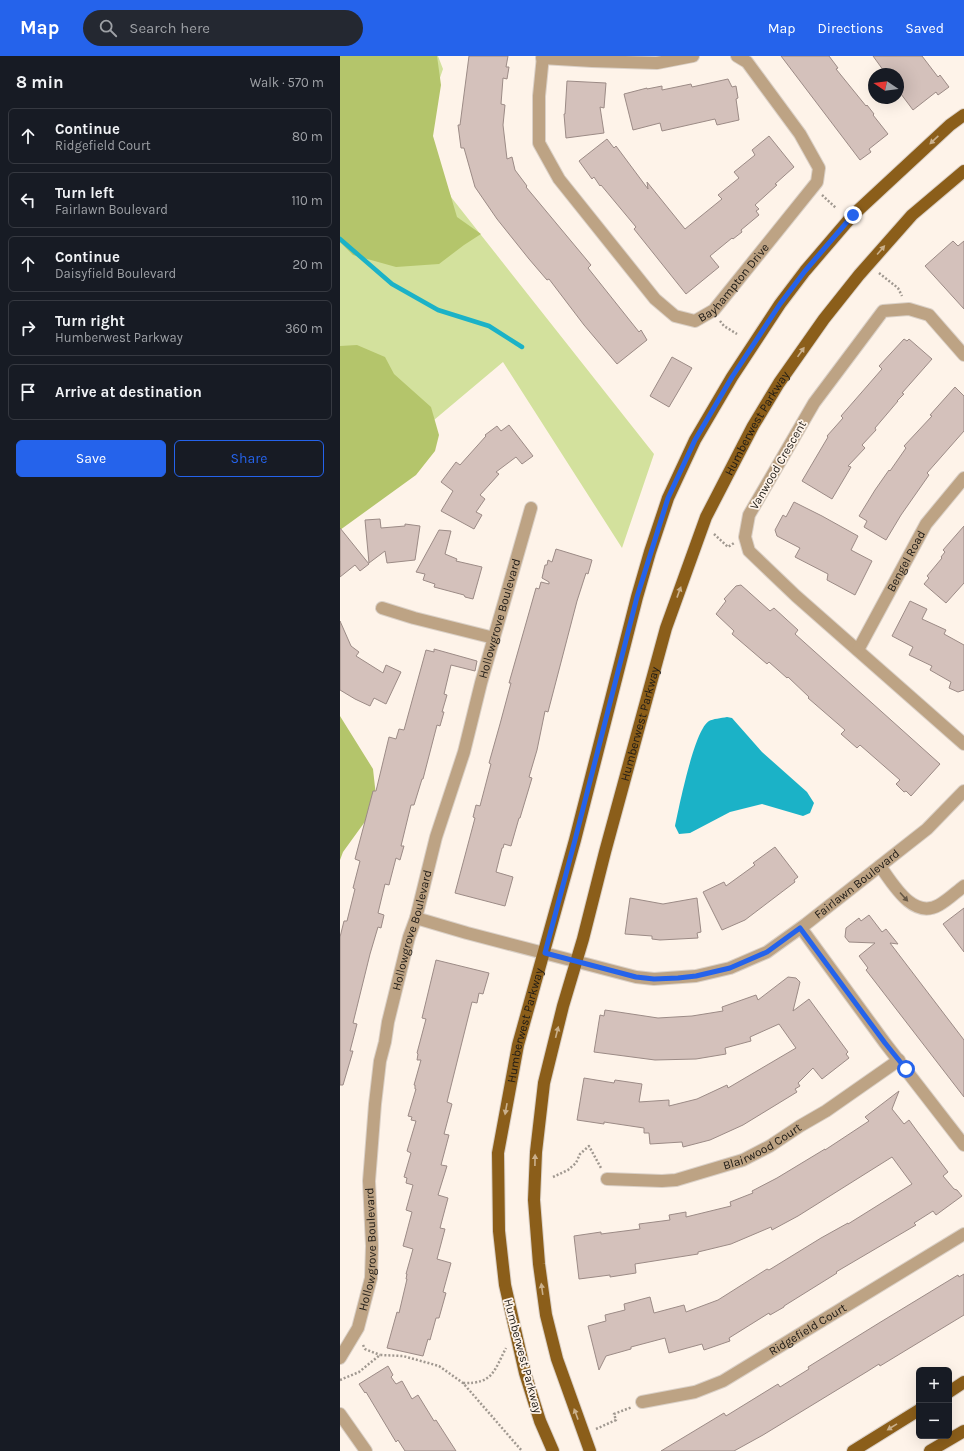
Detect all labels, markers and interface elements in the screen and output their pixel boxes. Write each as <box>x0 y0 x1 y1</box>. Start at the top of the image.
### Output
search box <box>83 10 363 46</box>
text: Map <box>20 17 59 39</box>
icon: search <box>97 17 119 39</box>
text: Search here <box>129 19 210 37</box>
text: Map <box>768 20 796 37</box>
text: Directions <box>818 20 883 37</box>
text: Saved <box>905 20 944 37</box>
north arrow <box>868 68 904 104</box>
text: 8 min <box>16 72 64 92</box>
text: Walk · 570 m <box>250 75 324 90</box>
text: Continue <box>55 120 120 138</box>
icon: ahead <box>17 125 39 147</box>
text: 80 m <box>292 129 323 144</box>
one-way arrow <box>929 136 939 145</box>
text: Ridgefield Court <box>55 138 151 153</box>
text: Turn left <box>55 184 114 202</box>
icon: left <box>17 189 39 211</box>
text: 110 m <box>291 193 323 208</box>
text: Fairlawn Boulevard <box>55 202 168 217</box>
route end <box>844 206 862 224</box>
street label: Bayhampton Drive <box>695 240 772 325</box>
one-way arrow <box>877 245 886 255</box>
text: Continue <box>55 248 120 266</box>
icon: ahead <box>17 253 39 275</box>
text: 20 m <box>293 257 323 272</box>
text: Daisyfield Boulevard <box>55 266 176 281</box>
text: Turn right <box>55 312 125 330</box>
icon: right <box>17 317 39 339</box>
text: 360 m <box>285 321 323 336</box>
text: Humberwest Parkway <box>55 330 183 345</box>
one-way arrow <box>797 347 805 357</box>
street label: Humberwest Parkway <box>722 368 792 478</box>
icon: arrive <box>17 381 39 403</box>
text: Arrive at destination <box>55 383 202 401</box>
street label: Vanwood Crescent <box>747 418 809 512</box>
button: Save <box>16 440 166 477</box>
button: Share <box>174 440 324 477</box>
street label: Bengel Road <box>884 528 928 594</box>
street label: Hollowgrove Boulevard <box>476 557 523 680</box>
one-way arrow <box>676 585 682 597</box>
street label: Humberwest Parkway <box>618 665 662 783</box>
street label: Fairlawn Boulevard <box>812 846 902 922</box>
street label: Hollowgrove Boulevard <box>389 869 435 992</box>
one-way arrow <box>900 892 909 902</box>
street label: Humberwest Parkway <box>504 966 546 1084</box>
one-way arrow <box>554 1026 560 1038</box>
route start <box>897 1060 915 1078</box>
one-way arrow <box>503 1103 509 1115</box>
street label: Blairwood Court <box>721 1120 804 1173</box>
one-way arrow <box>532 1154 539 1166</box>
street label: Hollowgrove Boulevard <box>356 1187 379 1312</box>
one-way arrow <box>539 1283 545 1295</box>
street label: Humberwest Parkway <box>501 1297 545 1415</box>
street label: Ridgefield Court <box>766 1300 849 1358</box>
map controls <box>916 1367 952 1439</box>
button: + <box>916 1367 952 1403</box>
button: − <box>916 1403 952 1439</box>
one-way arrow <box>573 1408 579 1420</box>
one-way arrow <box>887 1423 897 1431</box>

